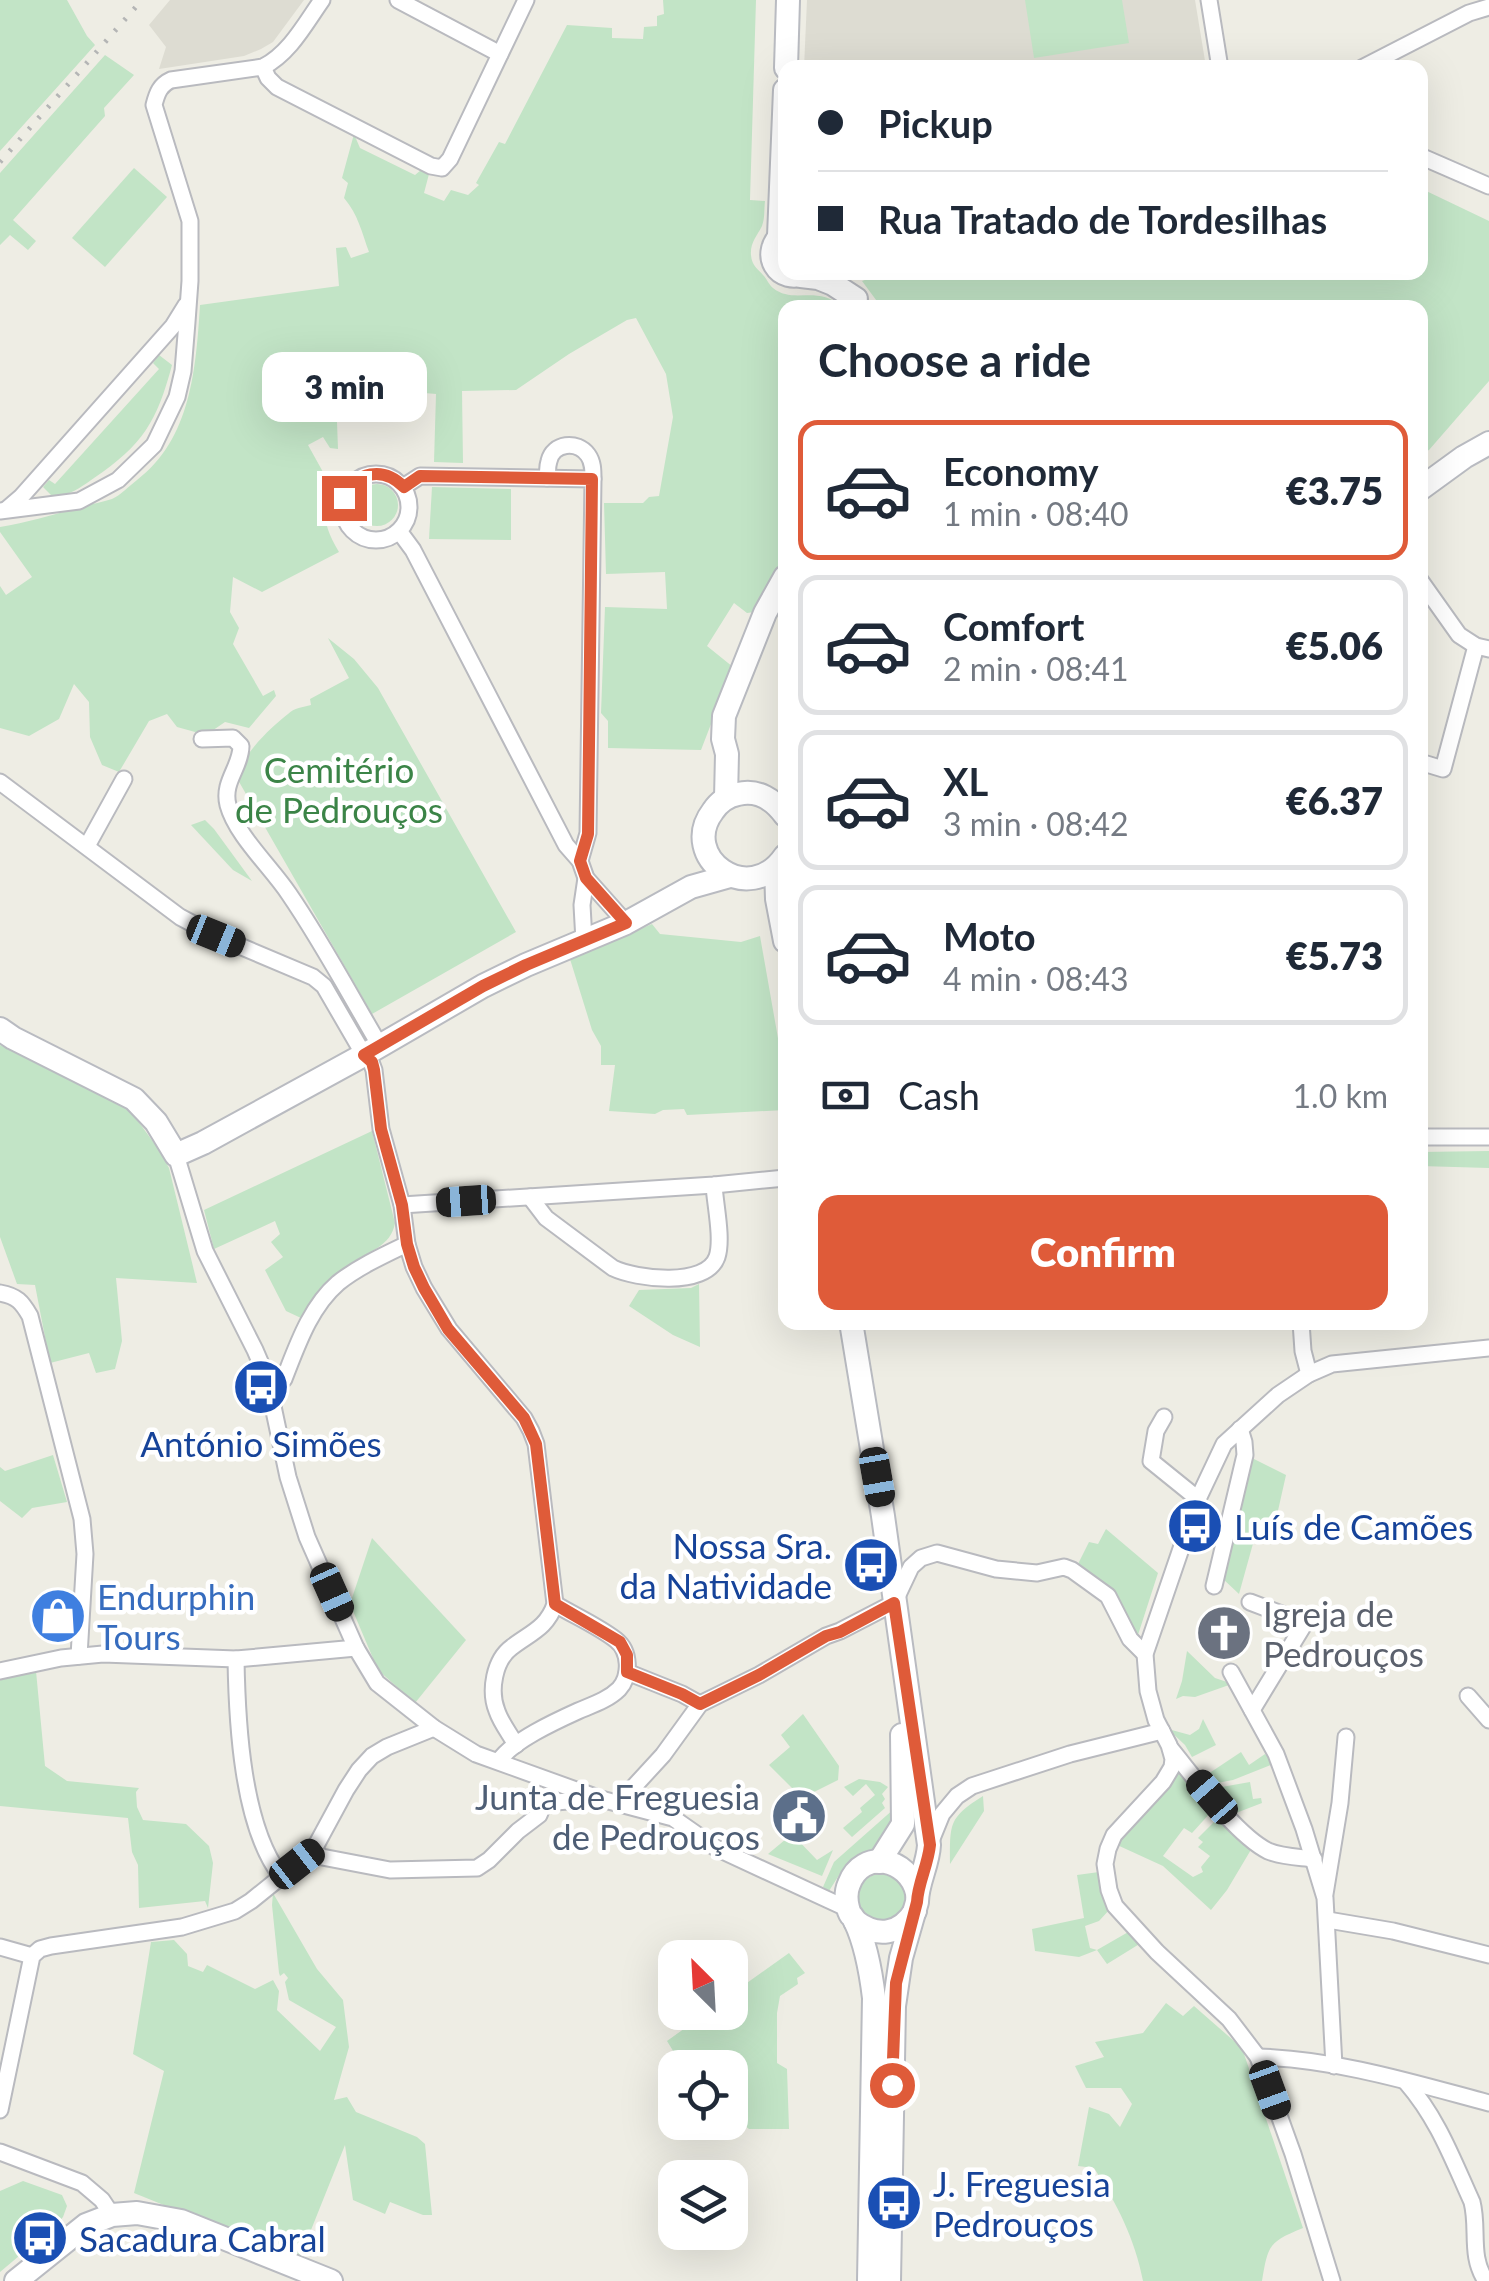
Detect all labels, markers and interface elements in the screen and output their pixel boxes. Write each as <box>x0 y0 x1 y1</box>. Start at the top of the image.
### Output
text: Pickup <box>878 100 993 146</box>
text: Rua Tratado de Tordesilhas <box>878 196 1327 242</box>
text: Choose a ride <box>818 333 1091 387</box>
callout: 3 min <box>262 353 426 423</box>
text: 3 min <box>305 367 384 406</box>
icon: car <box>823 445 913 535</box>
text: Economy <box>943 448 1098 494</box>
text: €3.75 <box>1286 467 1383 513</box>
route end <box>322 476 367 521</box>
text: 1 min · 08:40 <box>943 494 1129 533</box>
icon: car <box>823 600 913 690</box>
text: Comfort <box>943 603 1084 649</box>
text: €5.06 <box>1286 622 1383 668</box>
text: 2 min · 08:41 <box>943 649 1129 688</box>
park label: Cemitério de Pedrouços <box>235 748 443 830</box>
icon: car <box>823 755 913 845</box>
text: XL <box>943 758 988 804</box>
text: €6.37 <box>1286 777 1383 823</box>
text: 3 min · 08:42 <box>943 804 1129 843</box>
icon: car <box>823 910 913 1000</box>
car <box>183 911 249 961</box>
text: Moto <box>943 913 1036 959</box>
text: €5.73 <box>1286 932 1383 978</box>
text: 4 min · 08:43 <box>943 959 1129 998</box>
icon: cash <box>818 1068 873 1123</box>
text: Cash <box>898 1072 980 1118</box>
text: 1.0 km <box>1293 1076 1388 1115</box>
car <box>435 1184 497 1218</box>
button: Confirm <box>818 1195 1388 1310</box>
bus stop icon: António Simões <box>231 1357 291 1417</box>
place label: António Simões <box>140 1422 382 1464</box>
car <box>857 1445 897 1509</box>
bus stop icon: Luís de Camões <box>1165 1496 1225 1556</box>
place label: Luís de Camões <box>1234 1505 1473 1547</box>
place label: Nossa Sra. da Natividade <box>620 1524 832 1606</box>
bus stop icon: Nossa Sra. da Natividade <box>841 1535 901 1595</box>
car <box>306 1558 358 1626</box>
place label: Endurphin Tours <box>97 1575 255 1657</box>
shop icon: Endurphin Tours <box>28 1586 88 1646</box>
place label: Igreja de Pedrouços <box>1263 1592 1424 1674</box>
church icon: Igreja de Pedrouços <box>1194 1603 1254 1663</box>
car <box>1181 1765 1243 1829</box>
place label: Junta de Freguesia de Pedrouços <box>475 1775 760 1857</box>
public building icon: Junta de Freguesia de Pedrouços <box>769 1786 829 1846</box>
car <box>264 1834 330 1894</box>
north arrow <box>658 1940 748 2030</box>
map controls <box>658 1940 748 2250</box>
button: locate <box>658 2050 748 2140</box>
car <box>1246 2057 1294 2123</box>
route start <box>870 2063 915 2108</box>
button: layers <box>658 2160 748 2250</box>
place label: J. Freguesia Pedrouços <box>933 2162 1111 2244</box>
bus stop icon: J. Freguesia Pedrouços <box>864 2173 924 2233</box>
bus stop icon: Sacadura Cabral <box>10 2208 70 2268</box>
place label: Sacadura Cabral <box>79 2217 326 2259</box>

